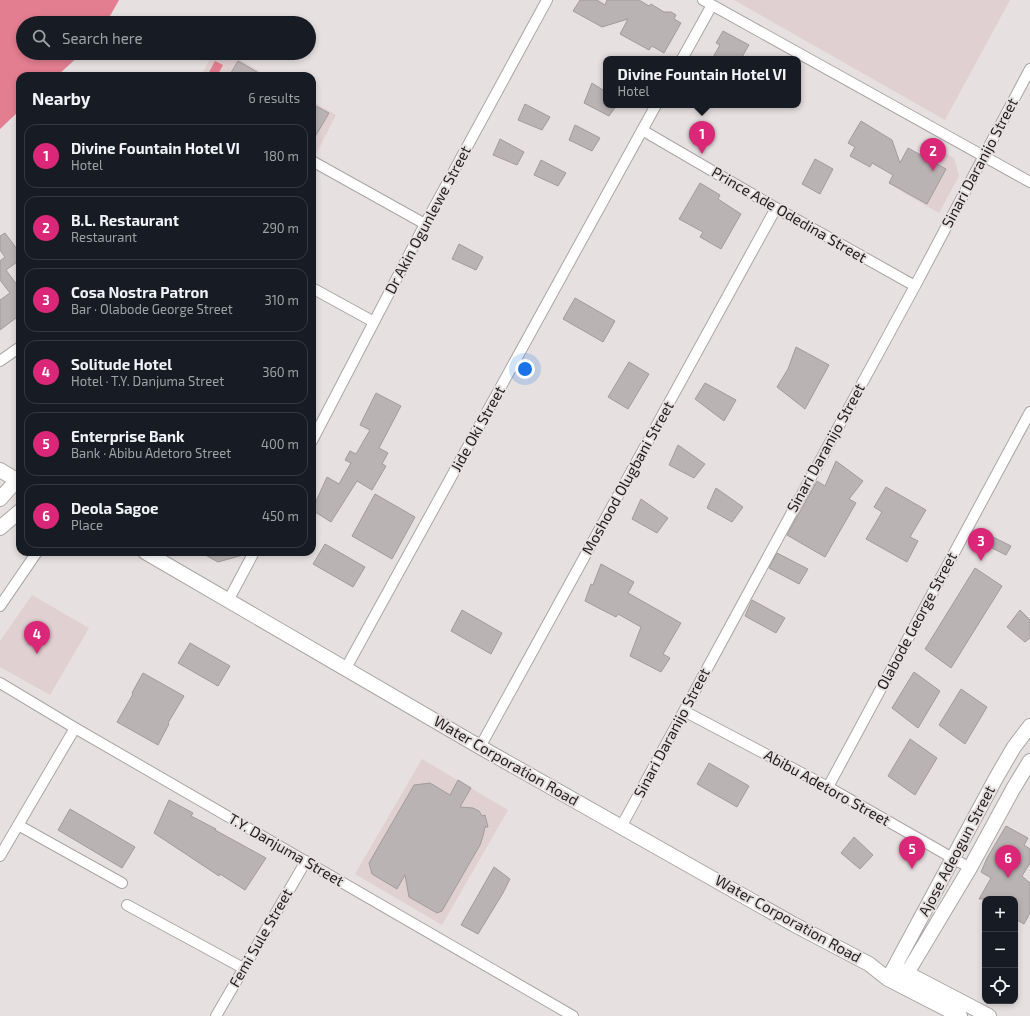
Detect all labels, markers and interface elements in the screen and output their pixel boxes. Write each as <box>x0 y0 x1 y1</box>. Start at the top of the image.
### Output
search box <box>16 16 316 60</box>
icon: search <box>30 27 52 49</box>
text: Search here <box>62 29 143 47</box>
popup <box>603 56 801 108</box>
text: Divine Fountain Hotel VI <box>618 65 786 83</box>
text: Hotel <box>618 83 649 99</box>
text: Nearby <box>32 88 90 108</box>
text: 6 results <box>248 90 300 106</box>
street label: Sinari Daranijo Street <box>937 94 1022 231</box>
pin: 1 <box>689 121 715 154</box>
pin: 2 <box>920 138 946 171</box>
text: Divine Fountain Hotel VI <box>71 139 240 157</box>
street label: Dr Akin Ogunlewe Street <box>380 142 474 297</box>
text: 1 <box>43 148 49 164</box>
text: 180 m <box>264 148 299 164</box>
text: Hotel <box>71 157 103 173</box>
street label: Prince Ade Odedina Street <box>709 162 870 266</box>
text: B.L. Restaurant <box>71 211 179 229</box>
text: 2 <box>42 220 50 236</box>
text: 290 m <box>262 220 299 236</box>
text: Restaurant <box>71 229 137 245</box>
text: Cosa Nostra Patron <box>71 283 208 301</box>
text: 3 <box>42 292 50 308</box>
text: 310 m <box>264 292 299 308</box>
text: Bar · Olabode George Street <box>71 301 233 317</box>
text: Solitude Hotel <box>71 355 172 373</box>
your location <box>515 359 535 379</box>
text: 4 <box>42 364 50 380</box>
text: 360 m <box>262 364 299 380</box>
text: Hotel · T.Y. Danjuma Street <box>71 373 224 389</box>
street label: Sinari Daranijo Street <box>782 380 869 515</box>
street label: Jide Oki Street <box>446 382 508 475</box>
street label: Moshood Olugbani Street <box>577 397 677 557</box>
text: Enterprise Bank <box>71 427 184 445</box>
text: 5 <box>42 436 50 452</box>
text: 400 m <box>261 436 299 452</box>
text: Bank · Abibu Adetoro Street <box>71 445 231 461</box>
text: Deola Sagoe <box>71 499 159 517</box>
text: 6 <box>42 508 50 524</box>
text: 450 m <box>262 508 299 524</box>
text: Place <box>71 517 103 533</box>
pin: 3 <box>968 528 994 561</box>
street label: Olabode George Street <box>872 548 960 692</box>
pin: 4 <box>24 621 50 654</box>
street label: Sinari Daranijo Street <box>629 664 714 801</box>
street label: Water Corporation Road <box>431 711 582 809</box>
street label: Abibu Adetoro Street <box>761 745 894 829</box>
street label: Ajose Adeogun Street <box>914 782 999 919</box>
street label: T.Y. Danjuma Street <box>225 809 348 891</box>
pin: 5 <box>899 836 925 869</box>
pin: 6 <box>995 845 1021 878</box>
street label: Water Corporation Road <box>712 870 865 966</box>
street label: Femi Sule Street <box>225 885 296 990</box>
map controls <box>982 896 1018 1004</box>
button: + <box>982 896 1018 932</box>
button: − <box>982 932 1018 968</box>
button: locate <box>982 968 1018 1004</box>

